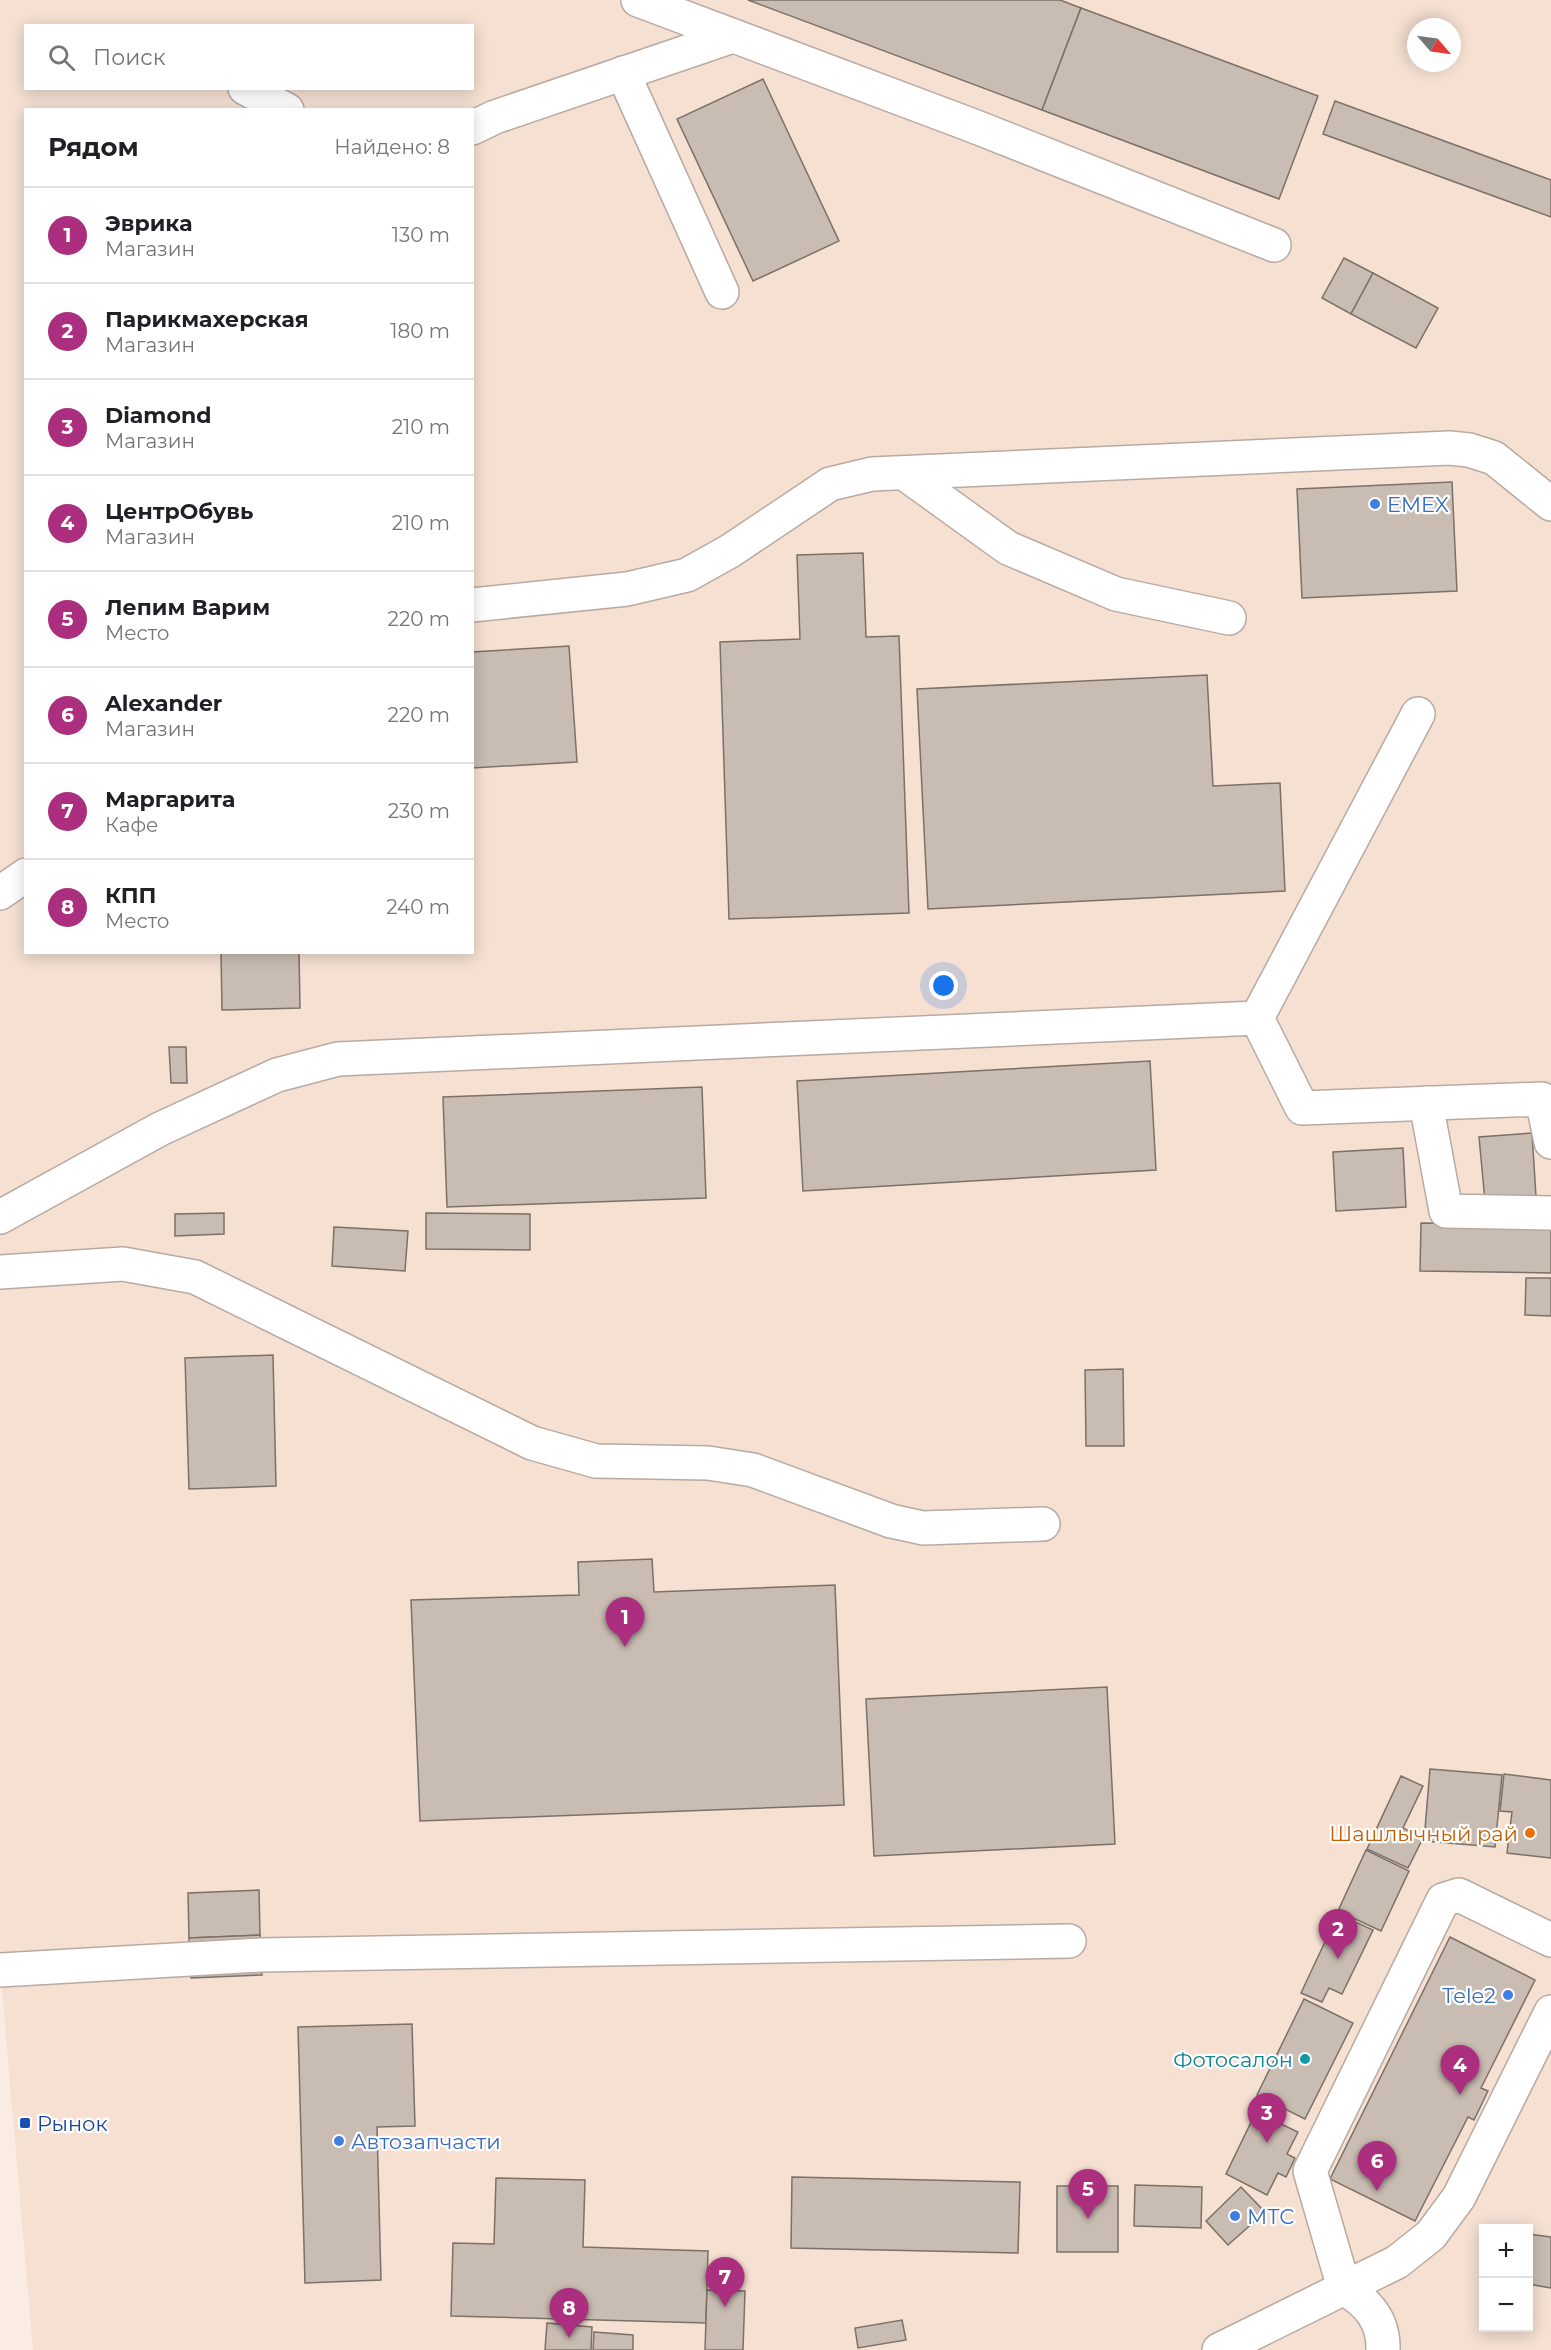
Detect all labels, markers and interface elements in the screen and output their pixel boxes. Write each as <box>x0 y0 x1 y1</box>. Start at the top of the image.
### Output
north arrow <box>1407 18 1461 72</box>
search box <box>24 24 474 90</box>
icon: search <box>45 41 78 74</box>
text: Поиск <box>93 44 165 71</box>
text: Рядом <box>48 131 139 163</box>
text: Найдено: 8 <box>334 135 450 159</box>
text: Эврика <box>105 210 192 237</box>
text: 1 <box>64 223 71 247</box>
text: 130 m <box>392 223 450 247</box>
text: Магазин <box>105 237 195 261</box>
text: Парикмахерская <box>105 306 309 333</box>
text: 2 <box>62 319 73 343</box>
text: 180 m <box>390 319 450 343</box>
text: Магазин <box>105 333 195 357</box>
text: Diamond <box>105 402 211 429</box>
text: 3 <box>62 415 73 439</box>
text: 210 m <box>392 415 450 439</box>
text: Магазин <box>105 429 195 453</box>
place label: EMEX <box>1387 492 1449 517</box>
marker: EMEX <box>1368 497 1382 511</box>
text: ЦентрОбувь <box>105 498 253 525</box>
text: 4 <box>61 511 74 535</box>
text: 210 m <box>392 511 450 535</box>
text: Магазин <box>105 525 195 549</box>
text: Лепим Варим <box>105 594 270 621</box>
text: 5 <box>62 607 73 631</box>
text: 220 m <box>388 607 450 631</box>
text: Место <box>105 621 169 645</box>
text: Alexander <box>105 690 222 717</box>
text: 6 <box>61 703 74 727</box>
text: 220 m <box>388 703 450 727</box>
text: Магазин <box>105 717 195 741</box>
text: Маргарита <box>105 786 235 813</box>
text: 7 <box>61 799 74 823</box>
text: 230 m <box>388 799 450 823</box>
text: Кафе <box>105 813 158 837</box>
text: КПП <box>105 882 156 909</box>
text: 8 <box>61 895 74 919</box>
text: 240 m <box>386 895 450 919</box>
text: Место <box>105 909 169 933</box>
your location <box>929 971 958 1000</box>
pin: 1 <box>606 1598 644 1647</box>
place label: Шашлычный рай <box>1329 1821 1518 1846</box>
marker: Шашлычный рай <box>1523 1826 1537 1840</box>
pin: 2 <box>1318 1910 1358 1959</box>
place label: Tele2 <box>1442 1983 1496 2008</box>
marker: Tele2 <box>1501 1988 1515 2002</box>
pin: 4 <box>1440 2046 1480 2095</box>
place label: Фотосалон <box>1173 2047 1293 2072</box>
marker: Фотосалон <box>1298 2052 1312 2066</box>
pin: 3 <box>1248 2094 1286 2143</box>
place label: Рынок <box>37 2111 108 2136</box>
marker: Рынок <box>18 2116 32 2130</box>
place label: Автозапчасти <box>351 2129 501 2154</box>
marker: Автозапчасти <box>332 2134 346 2148</box>
pin: 6 <box>1358 2142 1396 2191</box>
pin: 5 <box>1068 2170 1108 2219</box>
place label: МТС <box>1247 2204 1294 2229</box>
marker: МТС <box>1228 2209 1242 2223</box>
map controls <box>1479 2224 1533 2332</box>
button: + <box>1479 2224 1533 2278</box>
pin: 7 <box>706 2258 744 2307</box>
button: − <box>1479 2278 1533 2332</box>
pin: 8 <box>550 2288 588 2338</box>

